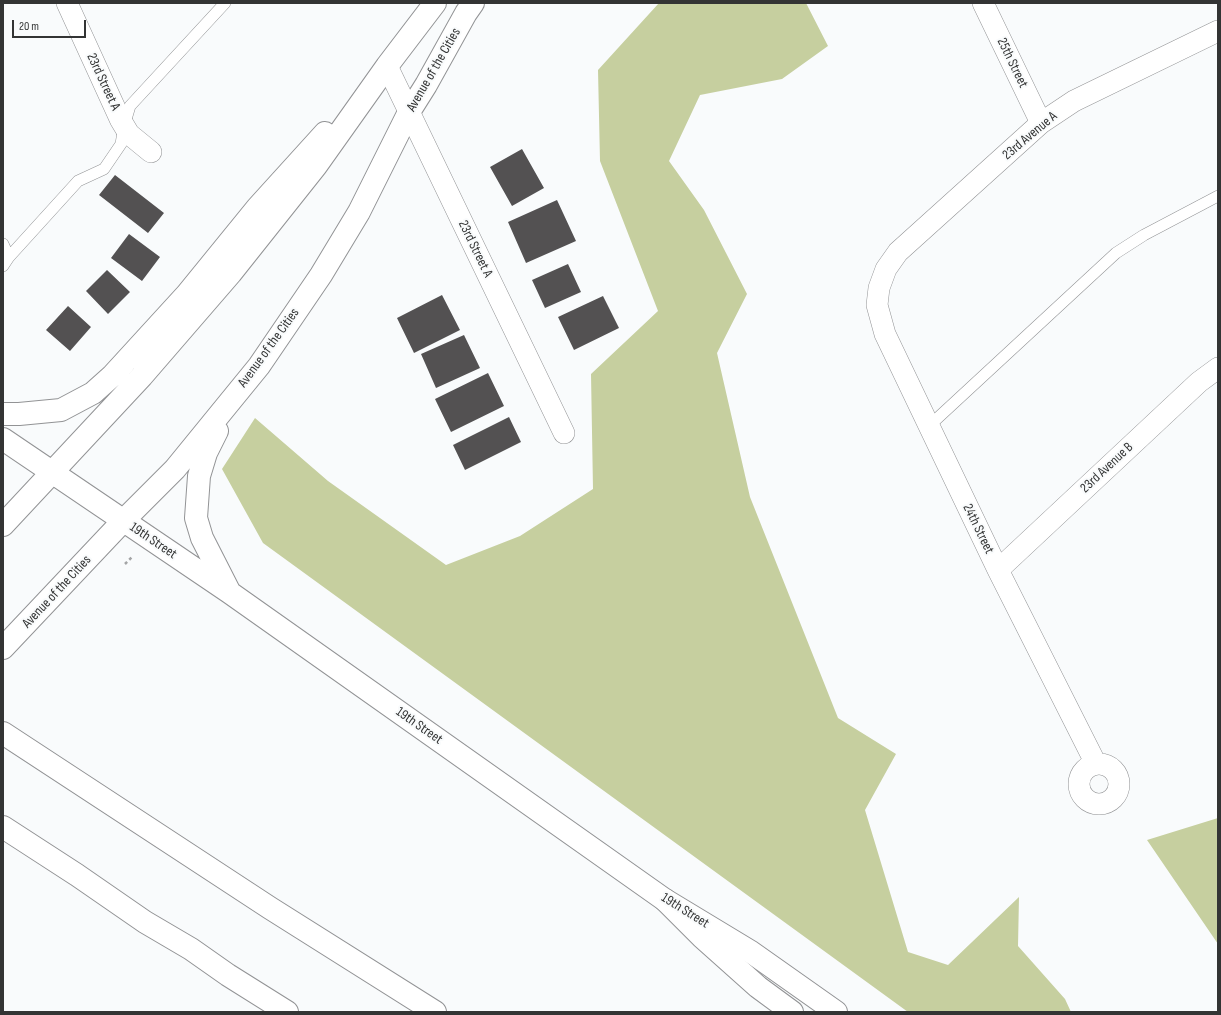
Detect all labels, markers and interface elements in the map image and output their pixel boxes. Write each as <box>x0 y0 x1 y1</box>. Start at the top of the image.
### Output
scale bar <box>14 12 88 38</box>
text: 20 m <box>19 19 39 34</box>
street label: Avenue of the Cities <box>403 25 465 115</box>
street label: 25th Street <box>993 35 1031 91</box>
street label: 23rd Street A <box>82 51 124 113</box>
street label: 23rd Avenue A <box>999 108 1061 164</box>
street label: 23rd Street A <box>454 218 496 280</box>
street label: Avenue of the Cities <box>235 305 303 391</box>
street label: 23rd Avenue B <box>1077 439 1137 497</box>
street label: 24th Street <box>959 501 997 557</box>
street label: 19th Street <box>126 519 180 563</box>
street label: Avenue of the Cities <box>19 552 95 632</box>
street label: 19th Street <box>392 704 446 748</box>
street label: 19th Street <box>658 890 712 932</box>

